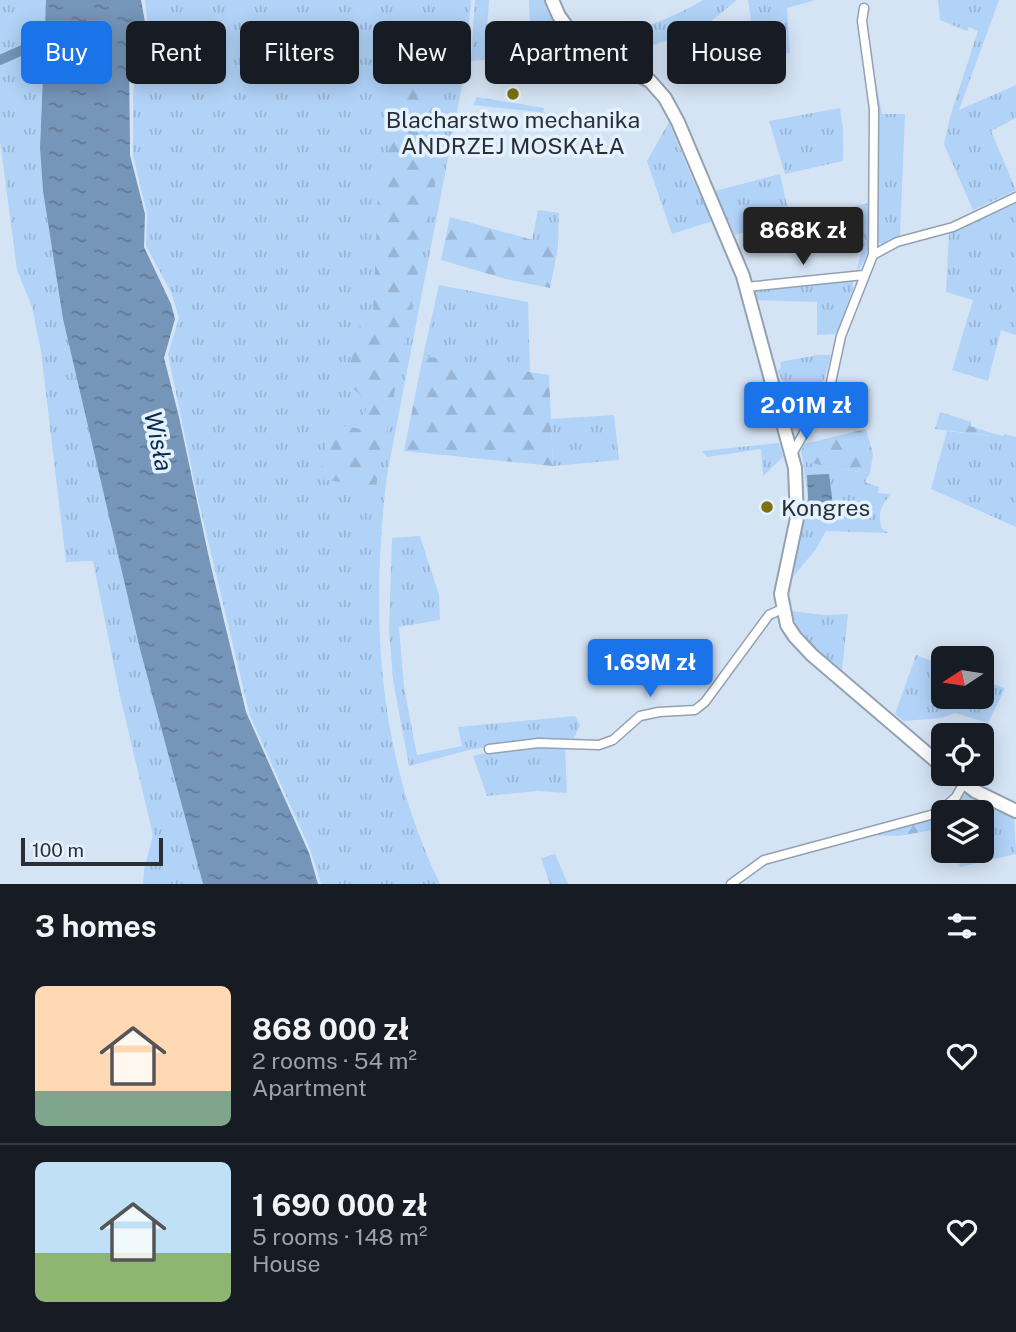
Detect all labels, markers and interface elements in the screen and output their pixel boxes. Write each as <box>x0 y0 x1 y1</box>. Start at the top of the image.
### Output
chip: Buy <box>21 21 112 84</box>
chip: Rent <box>126 21 226 84</box>
chip: Filters <box>240 21 359 84</box>
chip: New <box>373 21 471 84</box>
chip: Apartment <box>485 21 653 84</box>
chip: House <box>667 21 786 84</box>
marker: Blacharstwo mechanika ANDRZEJ MOSKAŁA <box>505 86 521 102</box>
place label: Blacharstwo mechanika ANDRZEJ MOSKAŁA <box>386 106 640 159</box>
pin: 868K zł <box>738 208 868 267</box>
text: 868K zł <box>759 216 847 243</box>
pin: 2.01M zł <box>734 382 878 442</box>
text: 2.01M zł <box>760 391 852 418</box>
water label: Wisła <box>139 408 179 474</box>
place label: Kongres <box>781 494 870 521</box>
marker: Kongres <box>759 499 775 515</box>
pin: 1.69M zł <box>578 640 722 699</box>
north arrow <box>931 646 994 709</box>
map controls <box>931 646 994 863</box>
text: 1.69M zł <box>604 648 696 675</box>
button: locate <box>931 723 994 786</box>
button: layers <box>931 800 994 863</box>
scale bar <box>21 835 163 867</box>
text: 100 m <box>32 839 84 861</box>
icon: filters <box>943 907 981 945</box>
text: 3 homes <box>35 908 157 944</box>
text: 868 000 zł <box>252 1011 409 1047</box>
icon: home <box>91 1014 175 1098</box>
icon: heart <box>943 1037 981 1075</box>
text: 2 rooms · 54 m² <box>252 1047 417 1074</box>
text: Apartment <box>252 1074 367 1101</box>
text: 1 690 000 zł <box>252 1187 428 1223</box>
icon: home <box>91 1190 175 1274</box>
icon: heart <box>943 1213 981 1251</box>
text: 5 rooms · 148 m² <box>252 1223 427 1250</box>
text: House <box>252 1250 320 1277</box>

